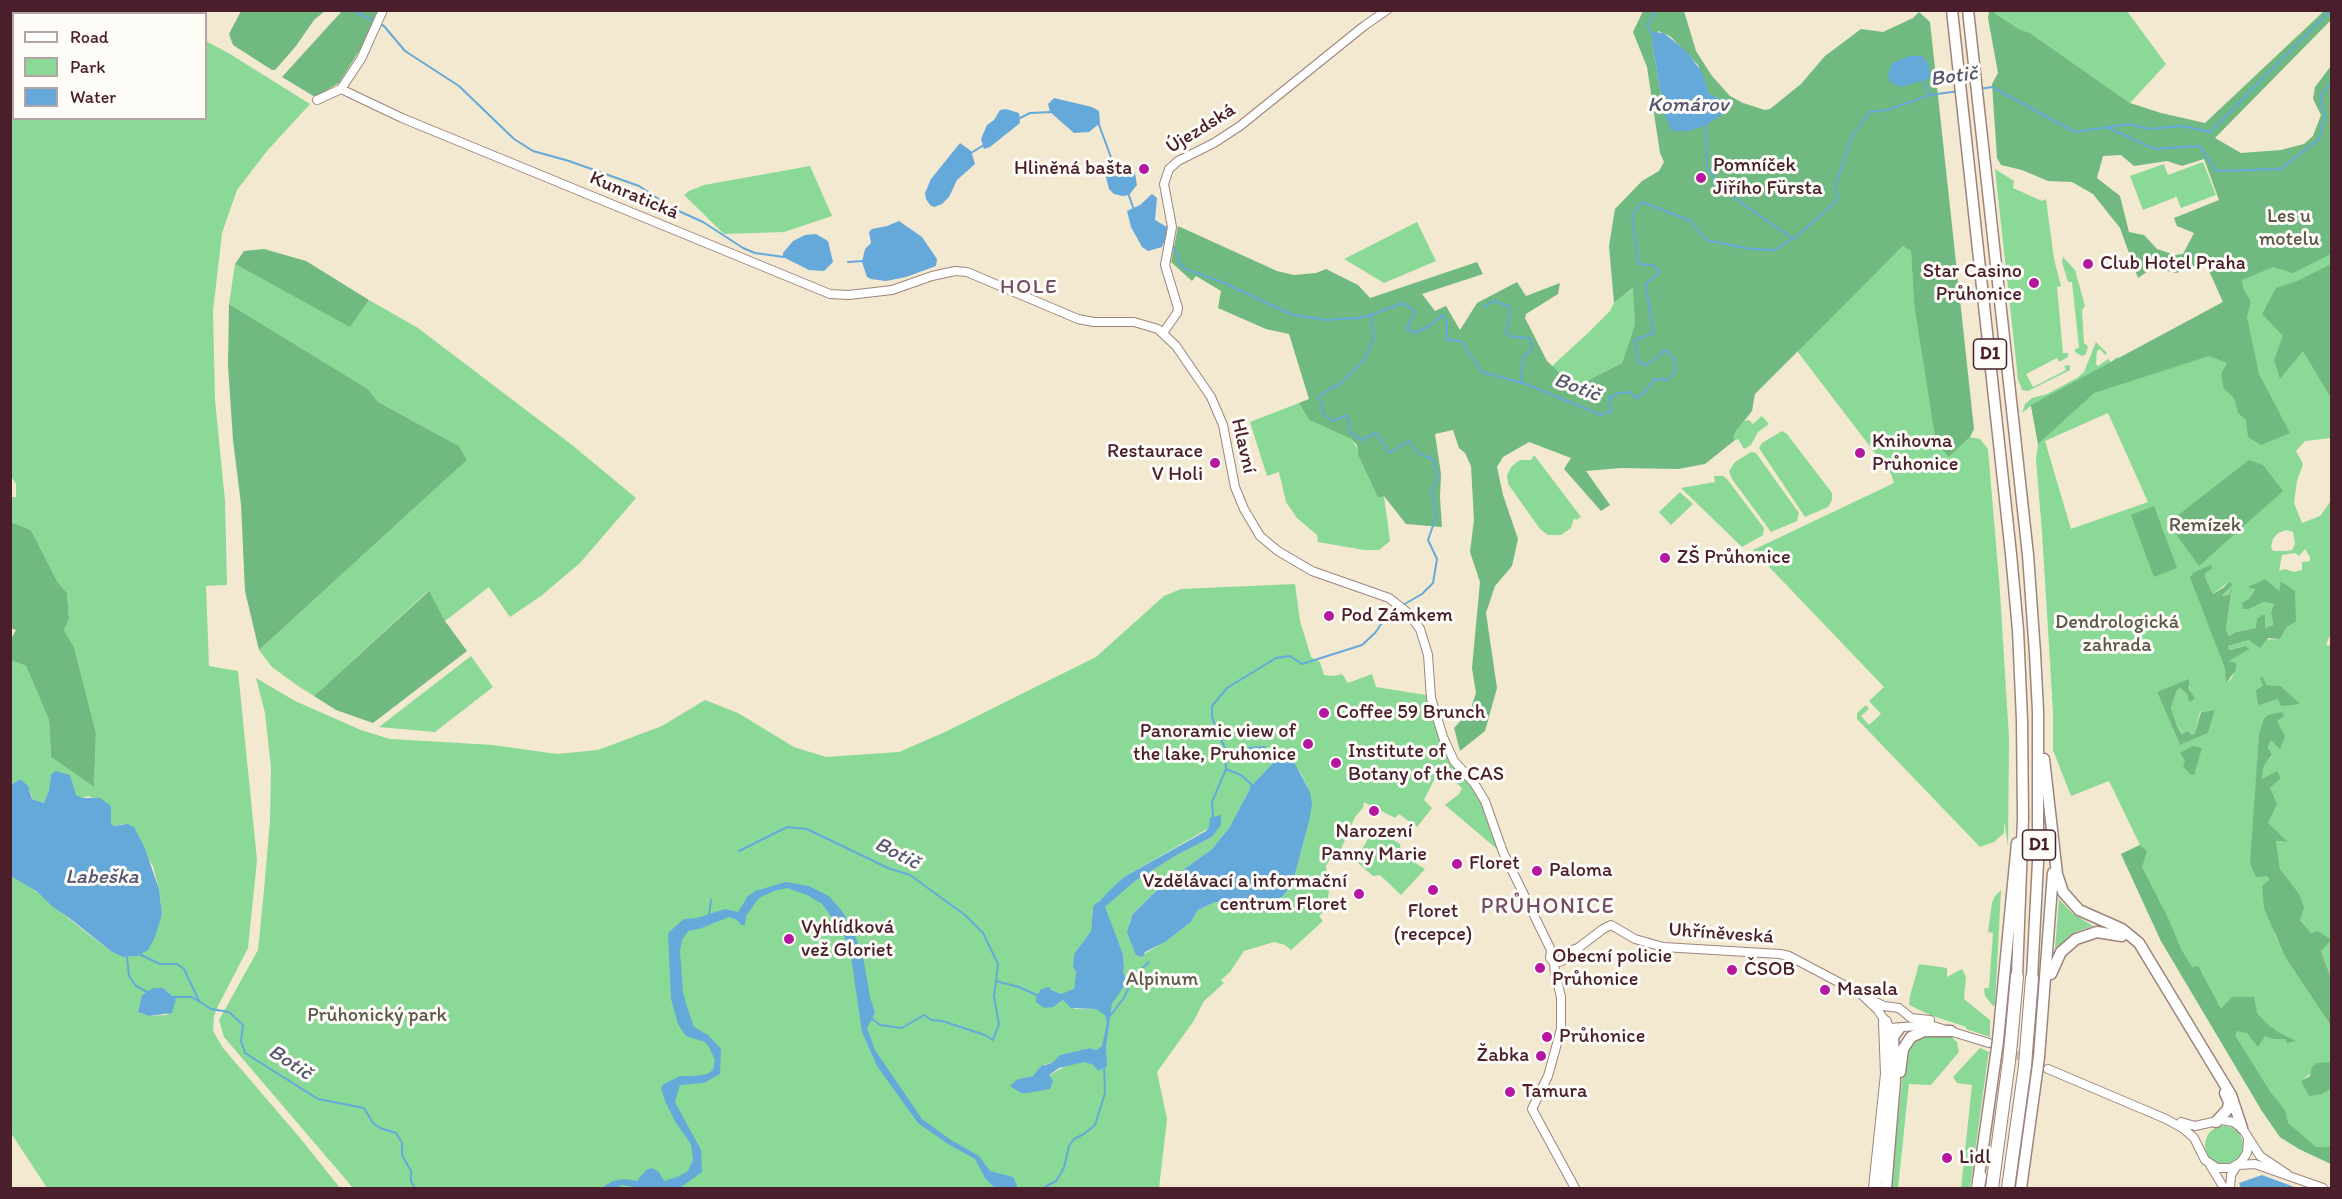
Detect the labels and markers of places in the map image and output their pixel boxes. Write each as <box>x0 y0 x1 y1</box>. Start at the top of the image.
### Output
place label: Pomníček Jiřího Fürsta <box>1713 154 1822 201</box>
place label: Hliněná bašta <box>1014 157 1132 181</box>
marker: Hliněná bašta <box>1137 162 1151 176</box>
marker: Pomníček Jiřího Fürsta <box>1694 171 1708 185</box>
place label: Club Hotel Praha <box>2100 252 2245 276</box>
marker: Club Hotel Praha <box>2081 257 2095 271</box>
place label: Star Casino Průhonice <box>1923 260 2022 307</box>
marker: Star Casino Průhonice <box>2027 276 2041 290</box>
place label: Knihovna Průhonice <box>1872 430 1958 477</box>
place label: Restaurace V Holi <box>1107 440 1203 487</box>
marker: Knihovna Průhonice <box>1853 446 1867 460</box>
marker: Restaurace V Holi <box>1208 456 1222 470</box>
place label: ZŠ Průhonice <box>1677 546 1791 570</box>
marker: ZŠ Průhonice <box>1658 551 1672 565</box>
place label: Pod Zámkem <box>1341 604 1453 628</box>
marker: Pod Zámkem <box>1322 609 1336 623</box>
place label: Coffee 59 Brunch <box>1336 701 1485 725</box>
marker: Coffee 59 Brunch <box>1317 706 1331 720</box>
place label: Panoramic view of the lake, Pruhonice <box>1133 720 1296 767</box>
marker: Panoramic view of the lake, Pruhonice <box>1301 737 1315 751</box>
place label: Institute of Botany of the CAS <box>1348 740 1504 787</box>
marker: Institute of Botany of the CAS <box>1329 756 1343 770</box>
marker: Narození Panny Marie <box>1367 804 1381 818</box>
place label: Narození Panny Marie <box>1321 820 1427 867</box>
place label: Floret <box>1469 852 1520 876</box>
marker: Floret <box>1450 857 1464 871</box>
place label: Paloma <box>1549 859 1612 883</box>
marker: Paloma <box>1530 864 1544 878</box>
place label: Vzdělávací a informační centrum Floret <box>1143 870 1347 917</box>
marker: Floret (recepce) <box>1426 883 1440 897</box>
marker: Vzdělávací a informační centrum Floret <box>1352 887 1366 901</box>
place label: Floret (recepce) <box>1394 900 1472 947</box>
place label: Vyhlídková vež Gloriet <box>801 916 894 963</box>
marker: Vyhlídková vež Gloriet <box>782 932 796 946</box>
place label: Obecní policie Průhonice <box>1552 945 1672 992</box>
place label: ČSOB <box>1744 958 1795 982</box>
marker: Obecní policie Průhonice <box>1533 961 1547 975</box>
marker: ČSOB <box>1725 963 1739 977</box>
place label: Masala <box>1837 978 1898 1002</box>
marker: Masala <box>1818 983 1832 997</box>
place label: Průhonice <box>1559 1025 1645 1049</box>
marker: Průhonice <box>1540 1030 1554 1044</box>
place label: Žabka <box>1477 1044 1529 1068</box>
marker: Žabka <box>1534 1049 1548 1063</box>
place label: Tamura <box>1522 1080 1587 1104</box>
marker: Tamura <box>1503 1085 1517 1099</box>
place label: Lidl <box>1959 1146 1991 1170</box>
marker: Lidl <box>1940 1151 1954 1165</box>

